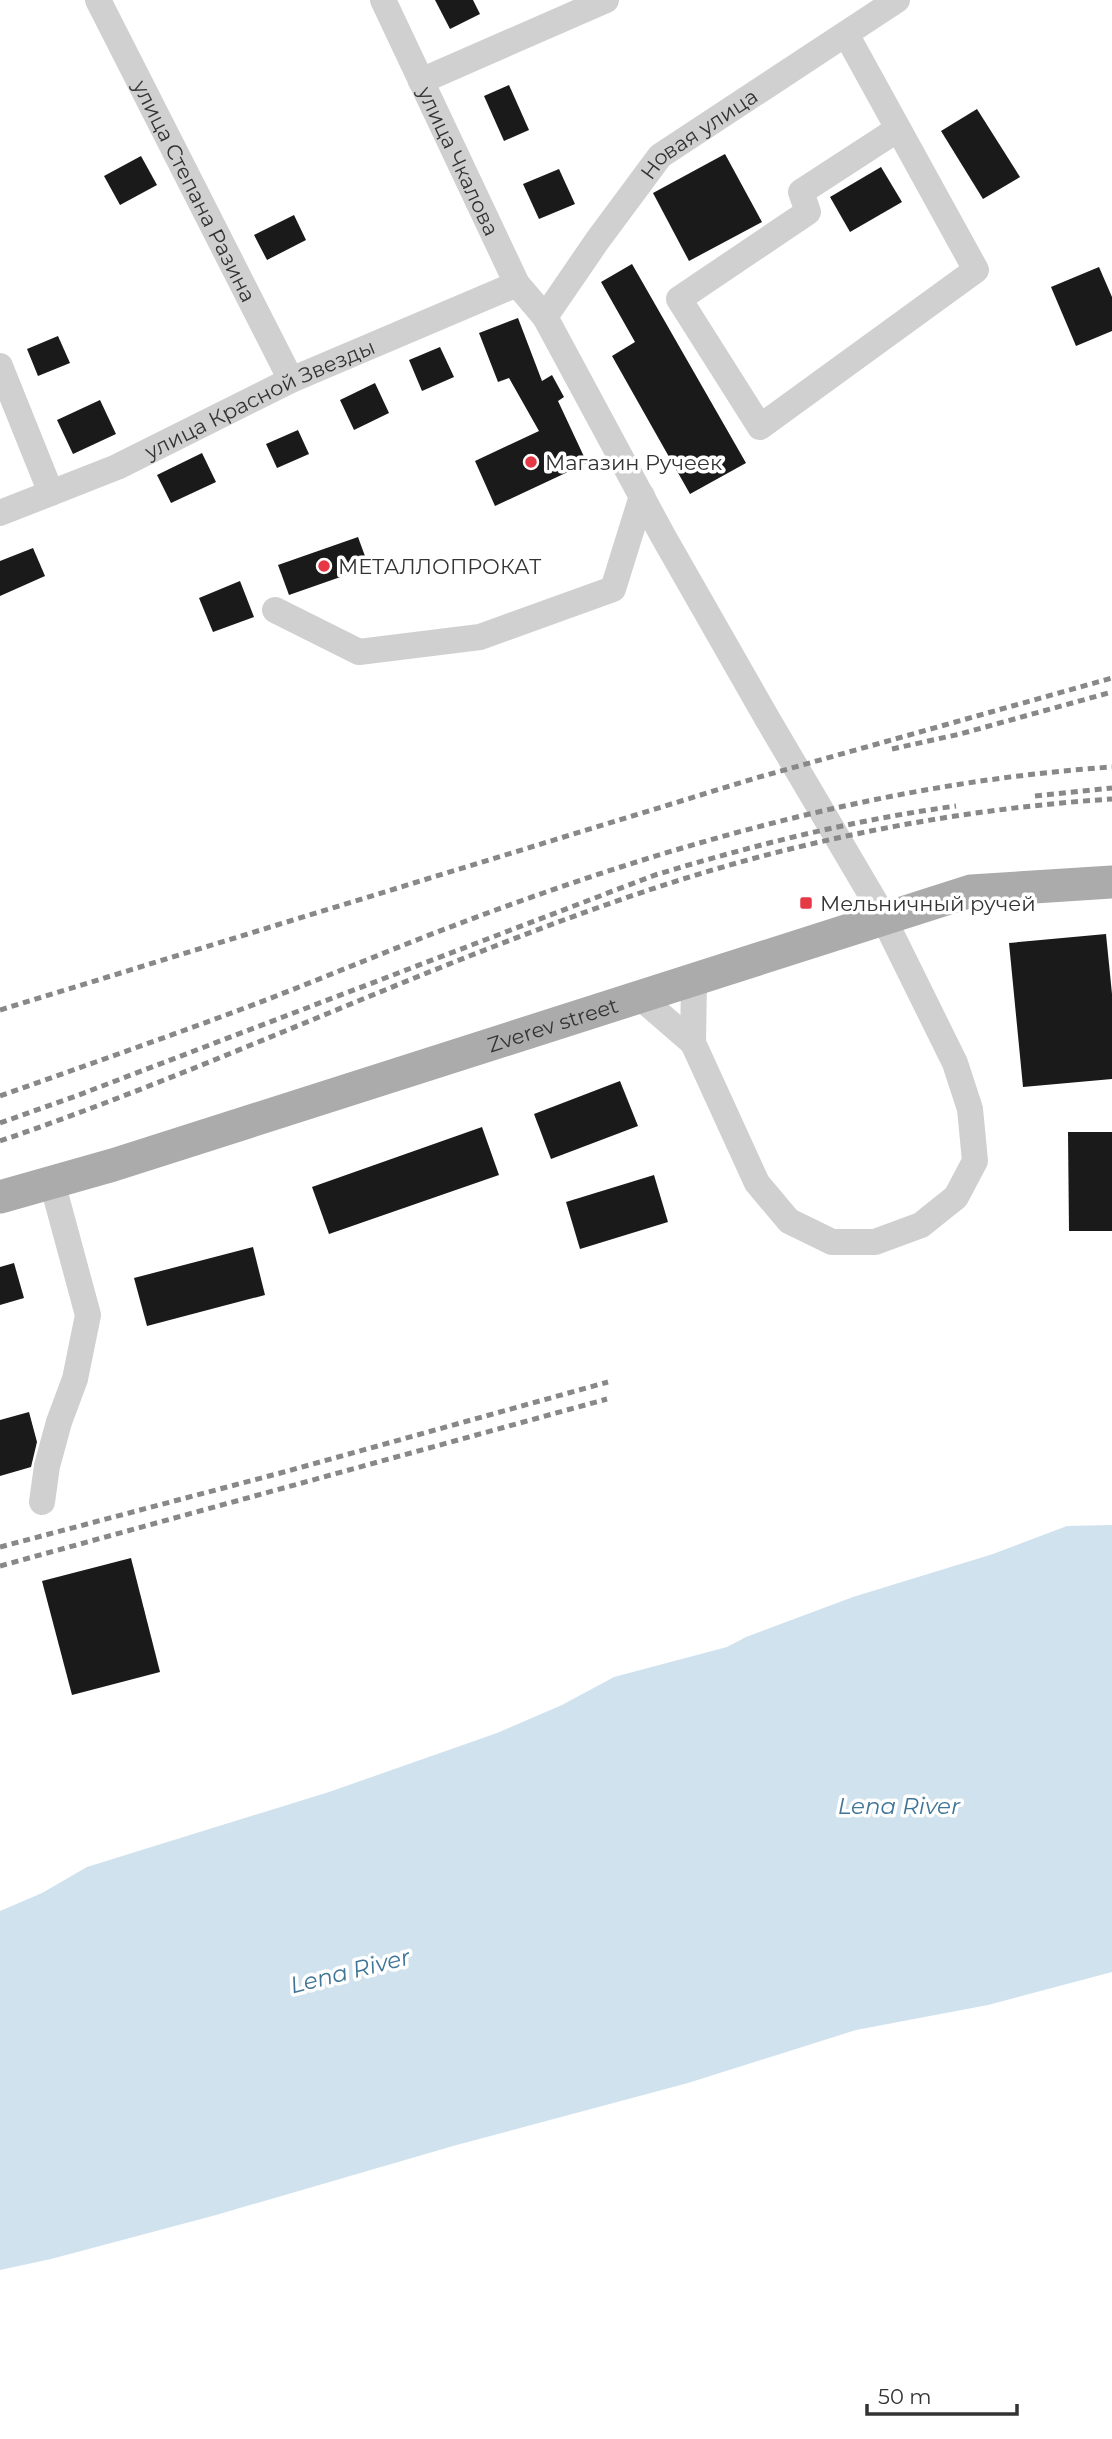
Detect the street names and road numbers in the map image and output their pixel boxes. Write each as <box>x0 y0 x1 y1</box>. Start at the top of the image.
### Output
street label: улица Степана Разина <box>128 75 262 306</box>
street label: улица Чкалова <box>413 81 505 240</box>
street label: Новая улица <box>635 83 762 184</box>
street label: улица Красной Звезды <box>139 333 378 464</box>
street label: Zverev street <box>484 992 621 1057</box>

